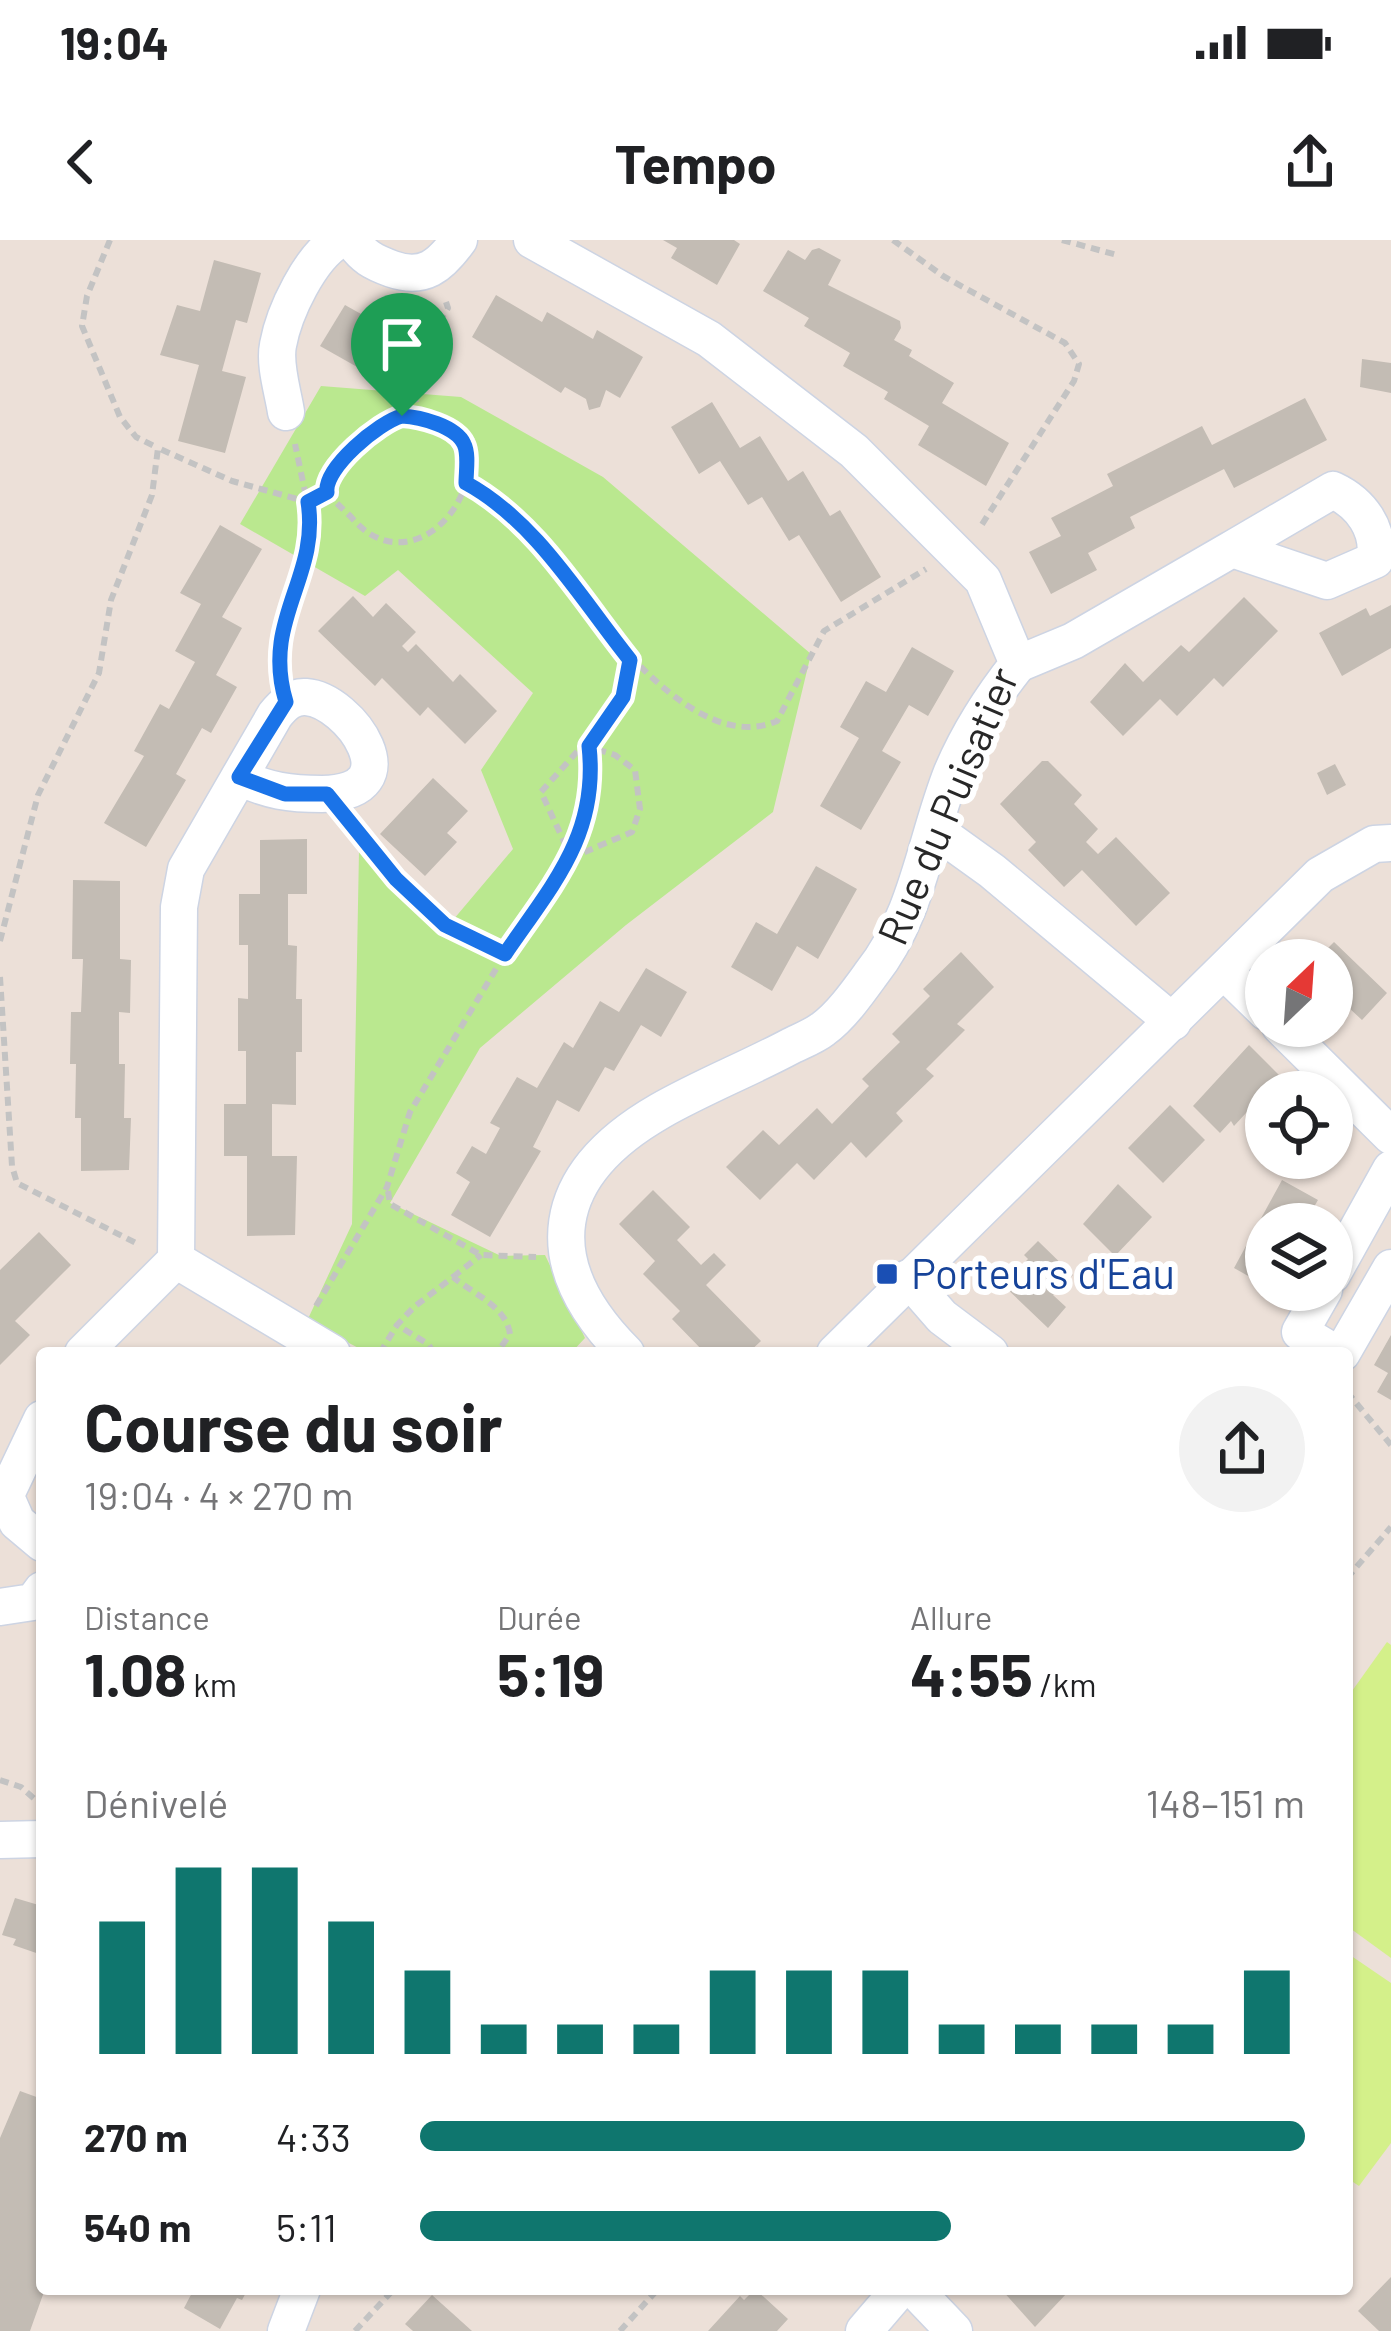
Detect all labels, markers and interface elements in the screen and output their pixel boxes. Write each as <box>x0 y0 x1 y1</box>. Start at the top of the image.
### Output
text: 19:04 <box>60 15 169 69</box>
icon: back <box>48 129 114 195</box>
icon: share <box>1277 129 1343 195</box>
text: Tempo <box>614 130 777 195</box>
pin <box>351 293 453 416</box>
icon: arrive <box>369 311 435 377</box>
street label: Rue du Puisatier <box>865 659 1027 951</box>
north arrow <box>1245 939 1353 1047</box>
map controls <box>1245 939 1353 1311</box>
button: locate <box>1245 1071 1353 1179</box>
button: layers <box>1245 1203 1353 1311</box>
place label: Porteurs d'Eau <box>911 1247 1175 1297</box>
marker: Porteurs d'Eau <box>874 1261 900 1287</box>
text: Course du soir <box>84 1386 502 1465</box>
button: share <box>1179 1386 1305 1512</box>
text: 19:04 · 4 × 270 m <box>84 1471 354 1518</box>
text: Distance <box>84 1597 210 1637</box>
text: Durée <box>497 1597 582 1637</box>
text: Allure <box>910 1597 992 1637</box>
text: 1.08 <box>84 1637 187 1709</box>
text: 5:19 <box>497 1637 604 1709</box>
text: 4:55 <box>910 1637 1033 1709</box>
text: km <box>187 1664 237 1704</box>
text: /km <box>1033 1664 1096 1704</box>
text: Dénivelé <box>84 1779 228 1826</box>
text: 148–151 m <box>1146 1779 1305 1826</box>
text: 270 m <box>84 2113 188 2160</box>
text: 4:33 <box>276 2113 351 2160</box>
text: 540 m <box>84 2203 191 2250</box>
text: 5:11 <box>276 2203 337 2250</box>

